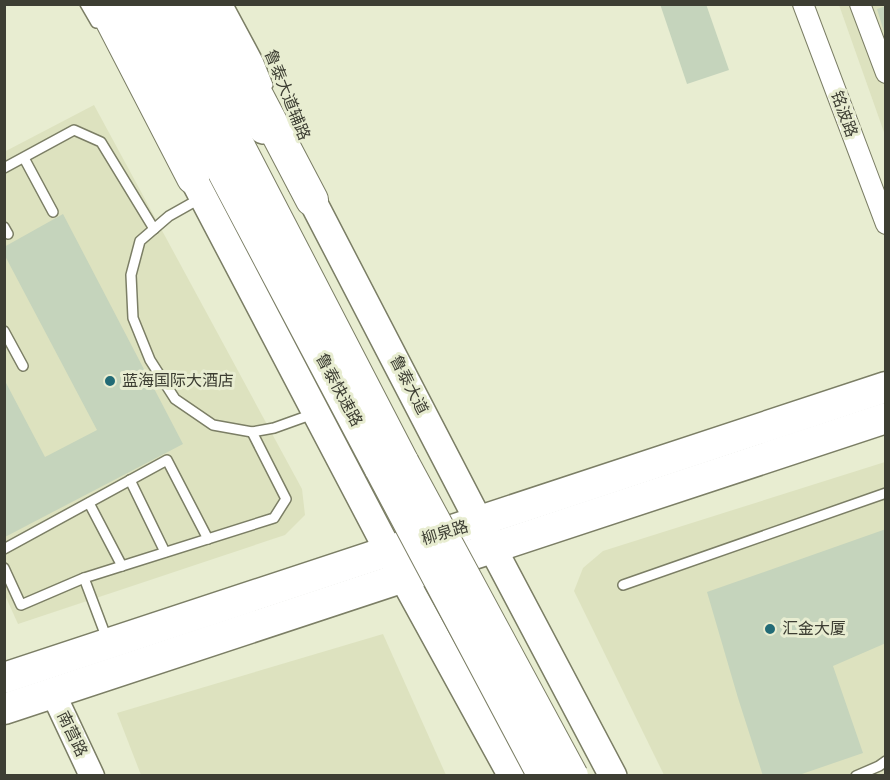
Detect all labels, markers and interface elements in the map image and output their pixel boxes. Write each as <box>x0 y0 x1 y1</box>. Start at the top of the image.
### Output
street label: 鲁泰大道辅路 <box>259 46 315 144</box>
street label: 铭波路 <box>825 88 863 140</box>
street label: 鲁泰快速路 <box>311 350 367 430</box>
street label: 鲁泰大道 <box>385 351 433 419</box>
place label: 蓝海国际大酒店 <box>122 370 234 392</box>
marker: 蓝海国际大酒店 <box>103 374 117 388</box>
street label: 柳泉路 <box>419 515 471 551</box>
place label: 汇金大厦 <box>782 618 846 640</box>
marker: 汇金大厦 <box>763 622 777 636</box>
street label: 南营路 <box>52 708 92 760</box>

